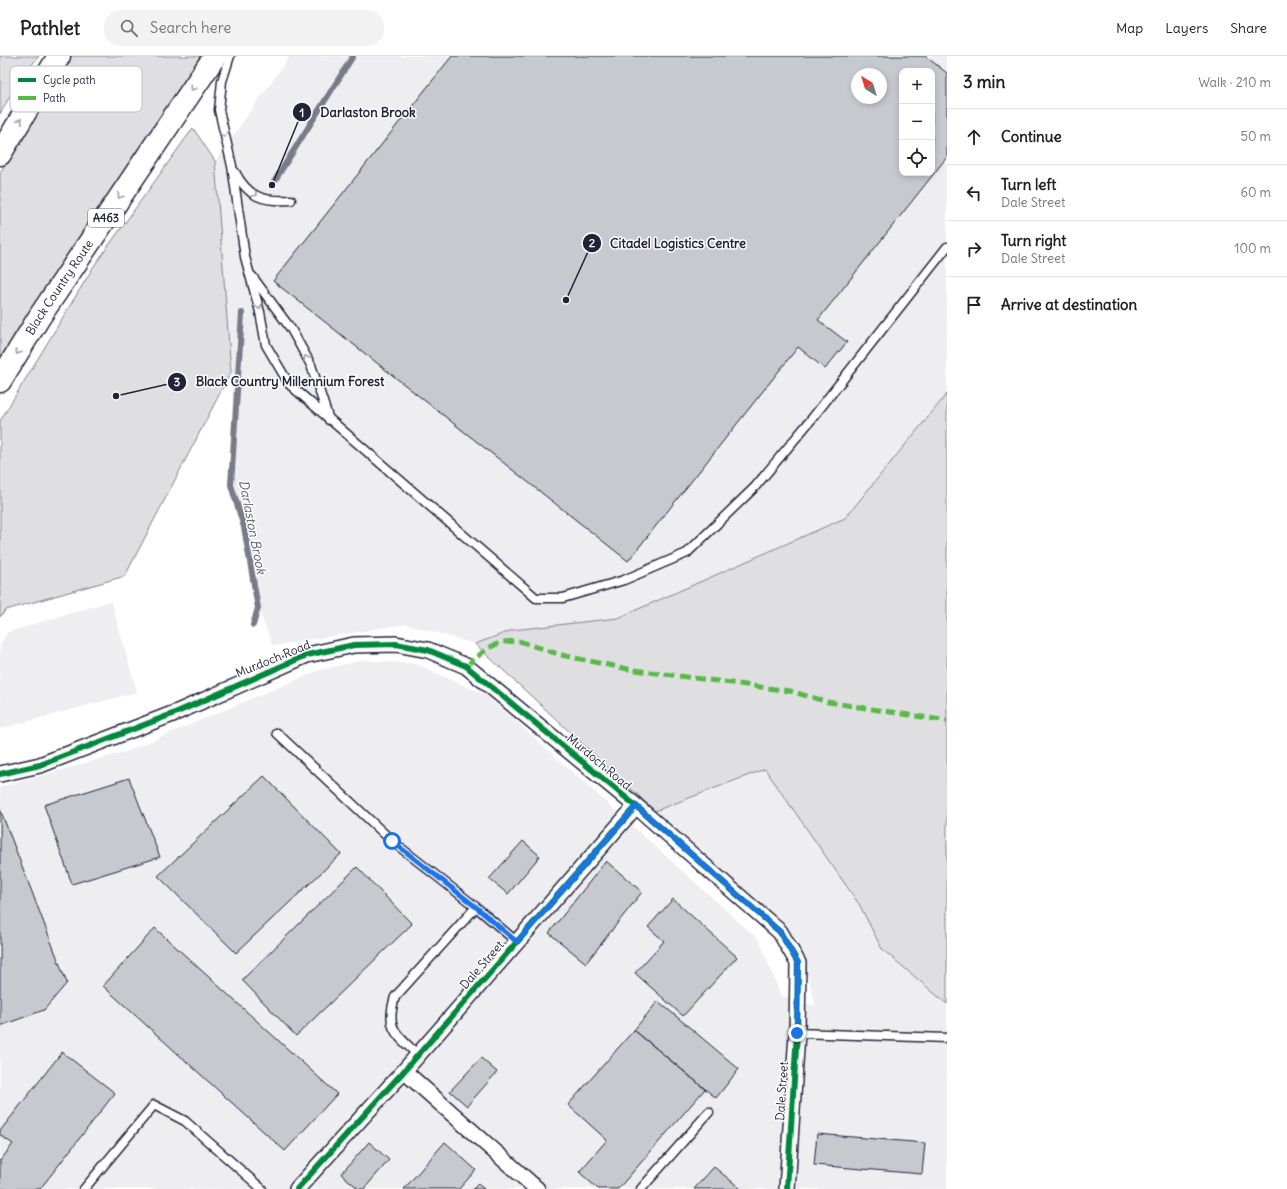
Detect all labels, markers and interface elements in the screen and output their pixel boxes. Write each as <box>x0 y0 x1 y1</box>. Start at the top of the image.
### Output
search box <box>104 10 384 46</box>
text: Pathlet <box>20 16 80 40</box>
icon: search <box>118 17 140 39</box>
text: Search here <box>150 18 231 37</box>
text: Map <box>1116 19 1143 37</box>
text: Layers <box>1165 19 1208 37</box>
text: Share <box>1230 19 1267 37</box>
legend <box>10 66 142 112</box>
north arrow <box>851 68 887 104</box>
map controls <box>899 68 935 176</box>
button: + <box>899 68 935 104</box>
text: 3 min <box>963 71 1005 93</box>
text: Cycle path <box>43 73 96 87</box>
text: Walk · 210 m <box>1198 74 1271 91</box>
one-way arrow <box>191 84 198 91</box>
text: Path <box>43 91 66 105</box>
callout: Darlaston Brook <box>292 100 424 125</box>
text: Darlaston Brook <box>320 104 416 121</box>
button: − <box>899 104 935 140</box>
text: 1 <box>300 105 304 120</box>
one-way arrow <box>15 118 22 125</box>
icon: ahead <box>963 126 985 148</box>
text: Continue <box>1001 127 1062 146</box>
text: 50 m <box>1240 128 1271 145</box>
one-way arrow <box>220 132 228 138</box>
button: locate <box>899 140 935 176</box>
text: Turn left <box>1001 175 1056 194</box>
icon: left <box>963 182 985 204</box>
text: 60 m <box>1240 184 1271 201</box>
one-way arrow <box>251 190 258 197</box>
one-way arrow <box>118 192 125 199</box>
text: Dale Street <box>1001 194 1065 211</box>
road number: A463 <box>88 209 124 227</box>
callout: Citadel Logistics Centre <box>582 231 754 256</box>
text: Turn right <box>1001 231 1066 250</box>
text: 2 <box>589 235 596 250</box>
text: Citadel Logistics Centre <box>610 235 746 252</box>
street label: Black Country Route <box>22 237 96 337</box>
icon: right <box>963 238 985 260</box>
text: 100 m <box>1234 240 1271 257</box>
text: Dale Street <box>1001 250 1065 267</box>
icon: arrive <box>963 294 985 316</box>
text: Arrive at destination <box>1001 295 1137 314</box>
one-way arrow <box>254 303 263 310</box>
one-way arrow <box>16 348 23 355</box>
one-way arrow <box>304 355 311 362</box>
callout: Black Country Millennium Forest <box>167 369 392 394</box>
text: Black Country Millennium Forest <box>196 373 385 390</box>
text: 3 <box>174 374 181 389</box>
water label: Darlaston Brook <box>235 479 270 577</box>
street label: Murdoch Road <box>233 637 312 680</box>
street label: Murdoch Road <box>564 730 635 793</box>
route start <box>383 832 401 850</box>
street label: Dale Street <box>456 937 507 992</box>
route end <box>788 1024 806 1042</box>
street label: Dale Street <box>772 1061 791 1121</box>

